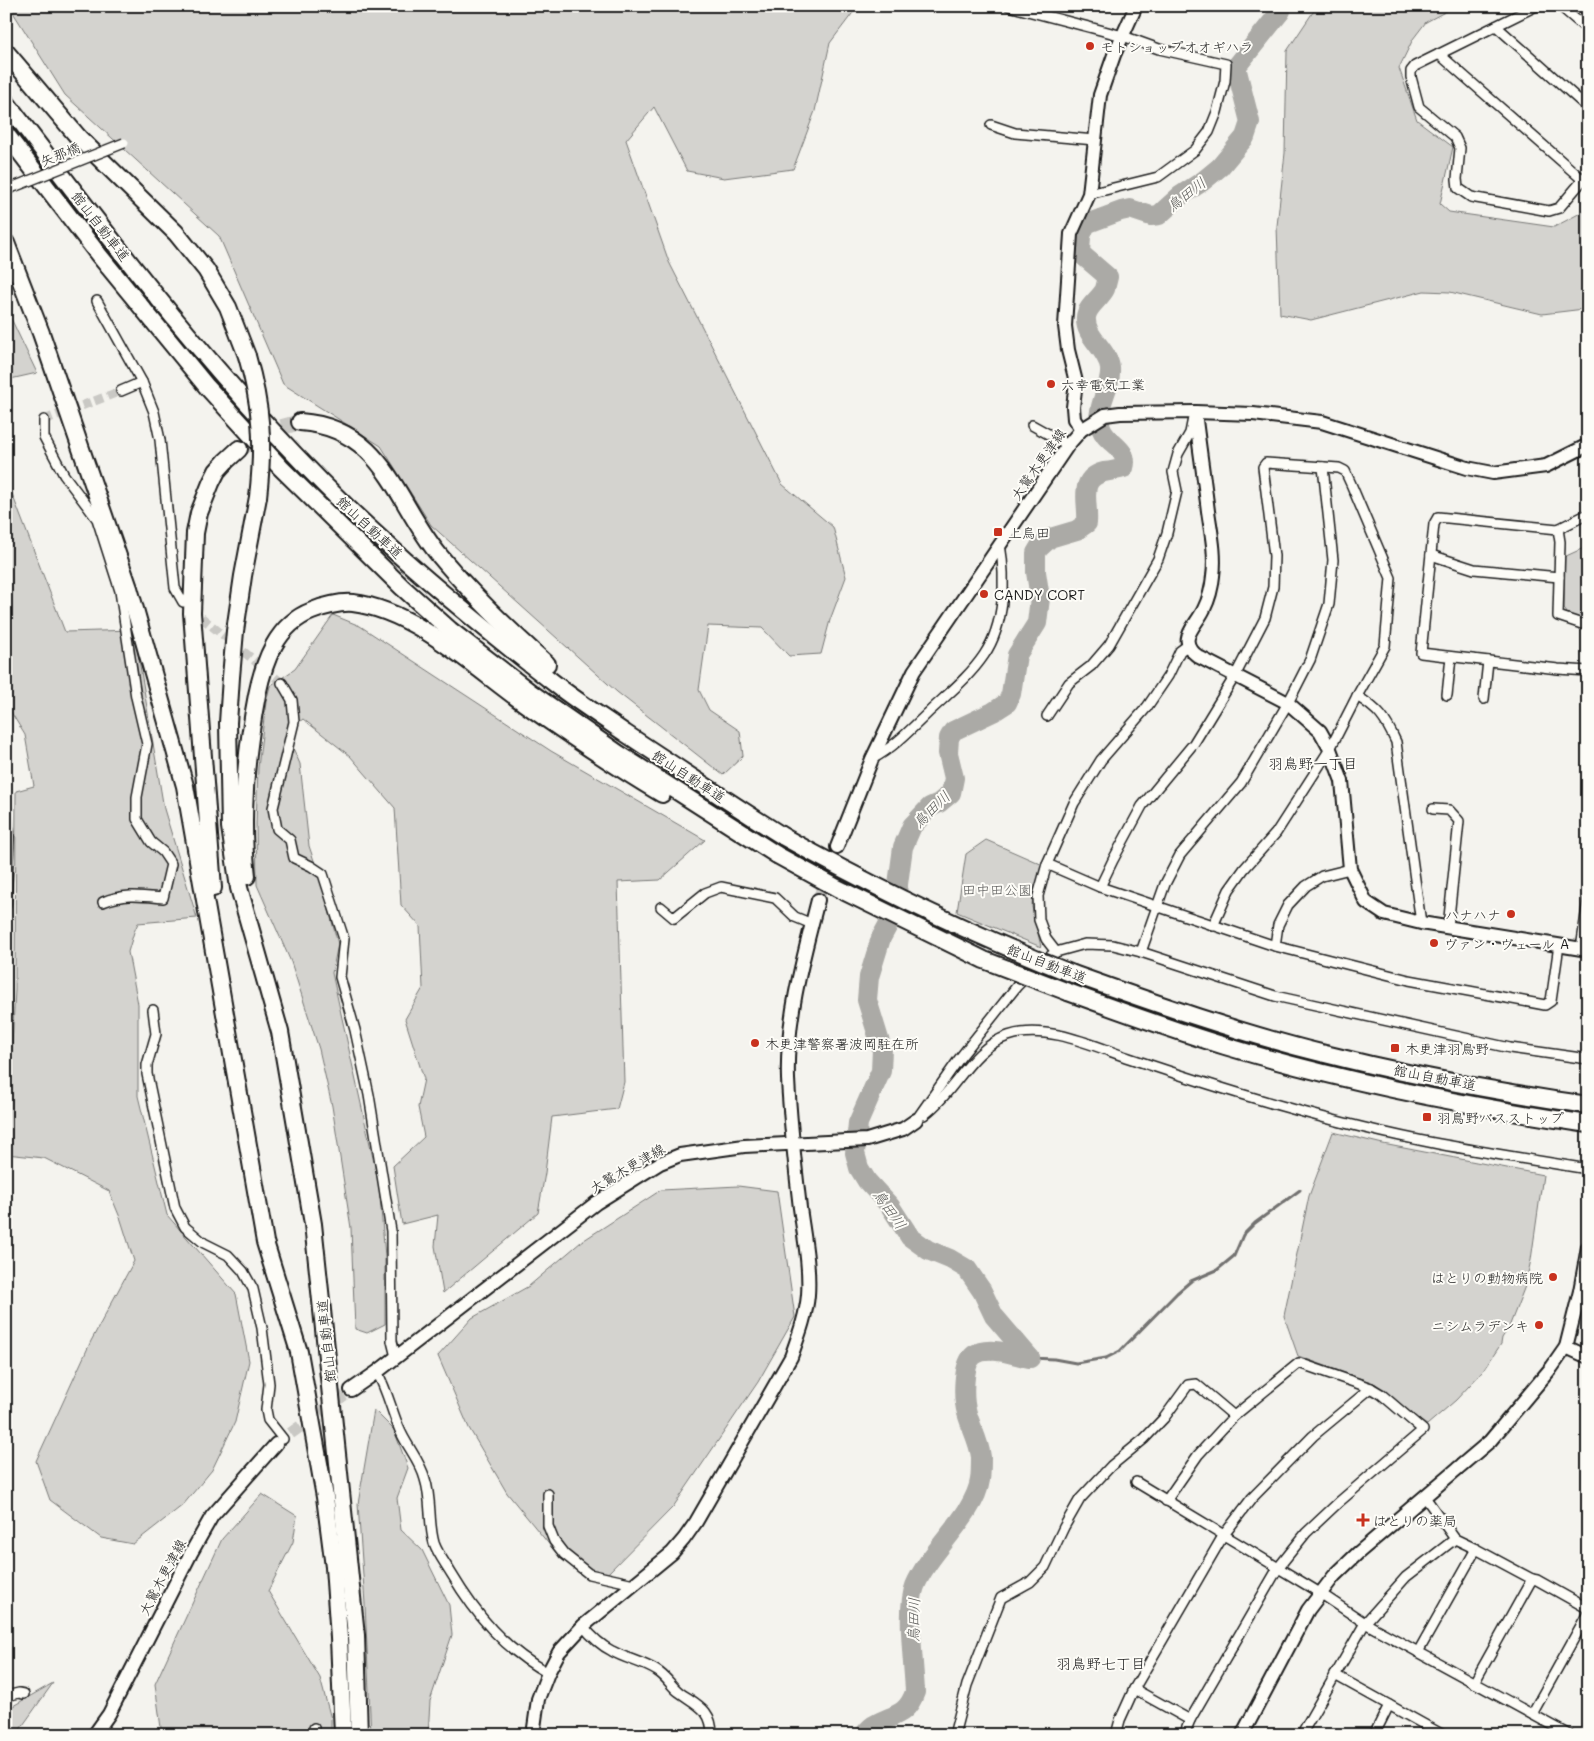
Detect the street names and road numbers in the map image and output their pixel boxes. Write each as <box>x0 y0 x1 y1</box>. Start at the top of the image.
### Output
street label: 矢那橋 <box>37 137 83 171</box>
street label: 館山自動車道 <box>68 187 134 265</box>
street label: 大鷲木更津線 <box>1006 424 1070 504</box>
street label: 館山自動車道 <box>333 491 407 563</box>
street label: 館山自動車道 <box>649 745 729 807</box>
street label: 館山自動車道 <box>1004 939 1090 987</box>
street label: 館山自動車道 <box>1392 1060 1478 1094</box>
street label: 大鷲木更津線 <box>586 1139 668 1197</box>
street label: 館山自動車道 <box>312 1298 340 1384</box>
street label: 大鷲木更津線 <box>134 1535 190 1619</box>

